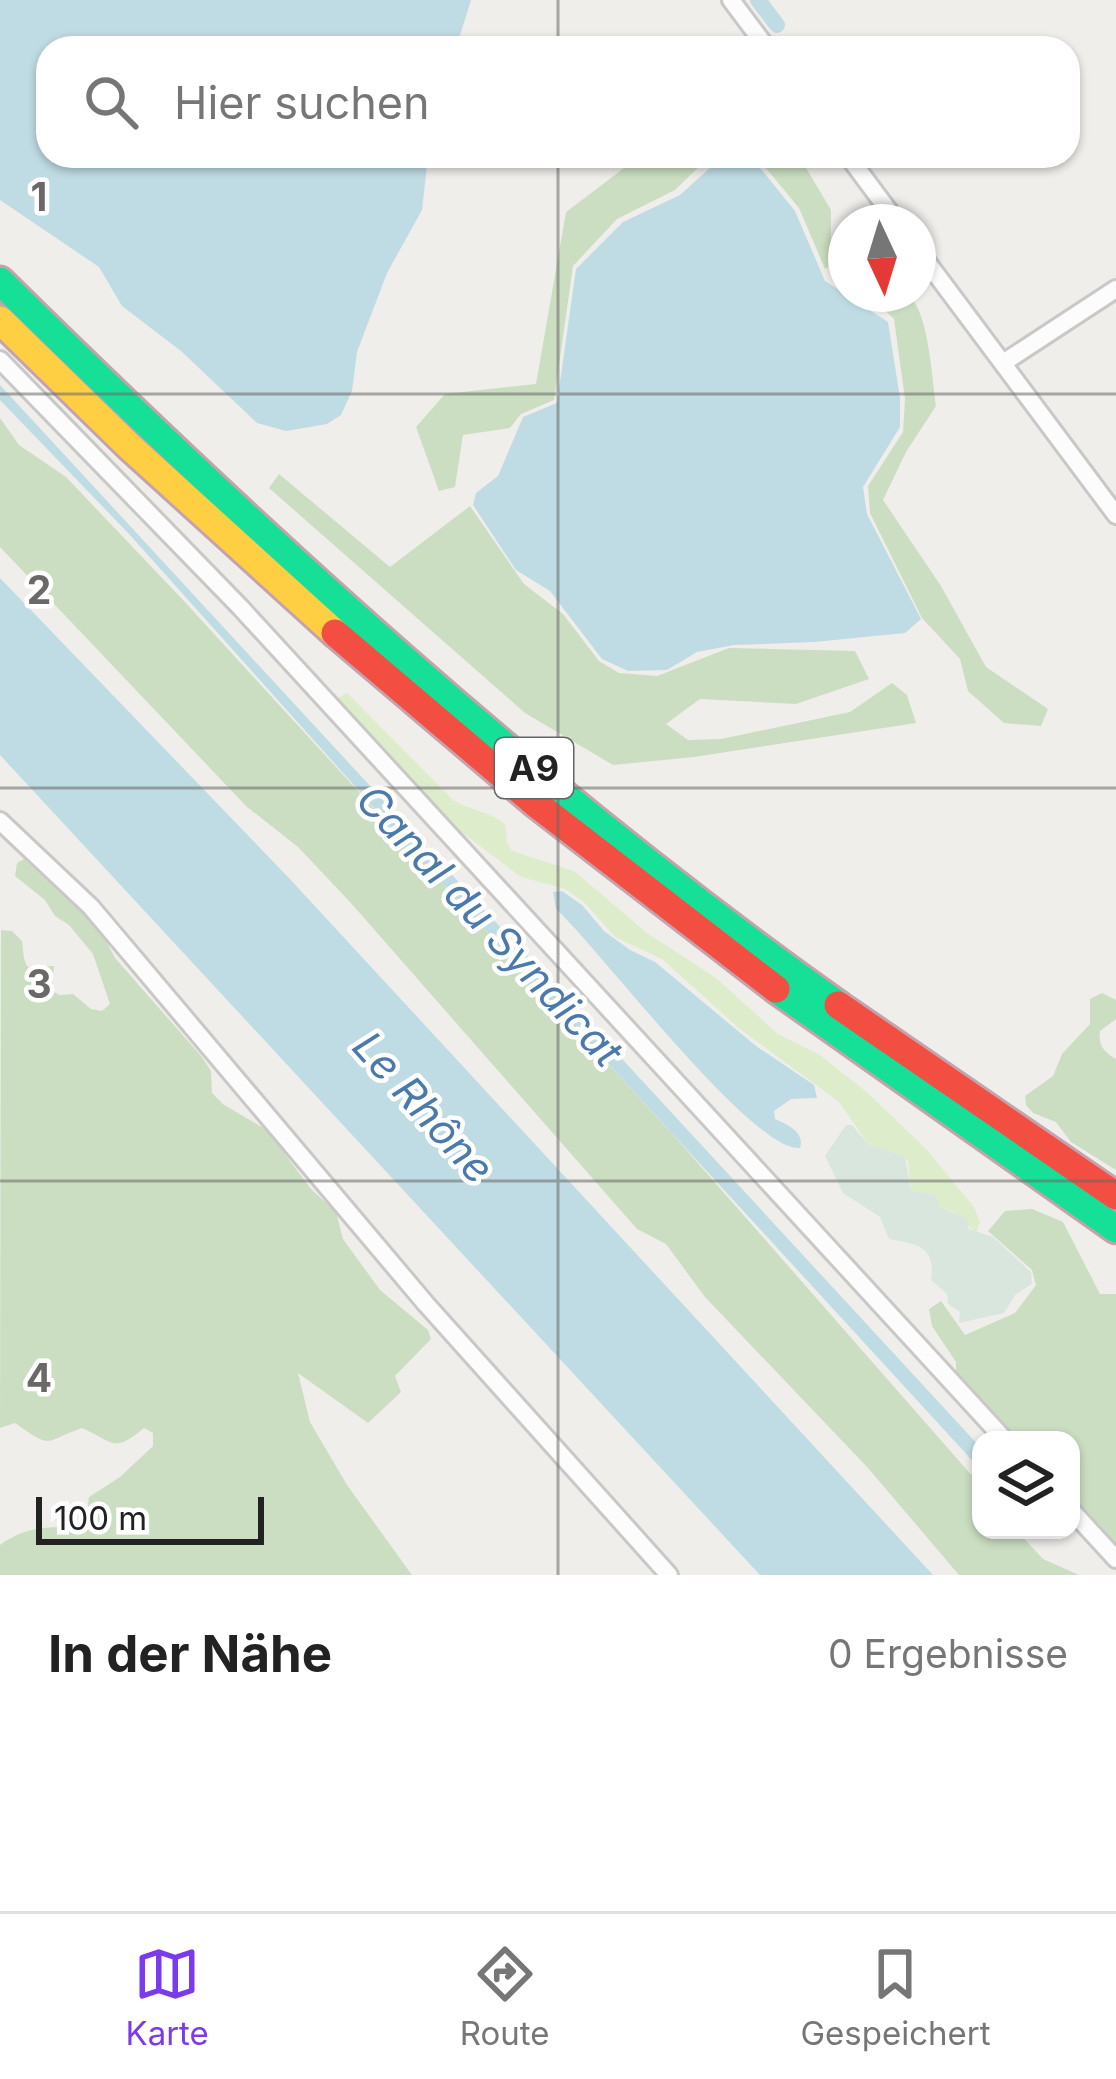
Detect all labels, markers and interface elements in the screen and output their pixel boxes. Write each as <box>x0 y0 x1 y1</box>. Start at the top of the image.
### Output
search box <box>36 36 1080 168</box>
icon: search <box>78 69 144 135</box>
text: Hier suchen <box>174 75 430 130</box>
text: 1 <box>31 173 47 220</box>
north arrow <box>828 204 936 312</box>
text: 2 <box>27 566 51 613</box>
road number: A9 <box>495 738 573 798</box>
water label: Canal du Syndicat <box>346 774 634 1077</box>
text: 3 <box>26 960 52 1007</box>
water label: Le Rhône <box>343 1021 505 1193</box>
text: 4 <box>26 1354 52 1401</box>
map controls <box>972 1431 1080 1539</box>
button: layers <box>972 1431 1080 1539</box>
scale bar <box>36 1491 264 1544</box>
text: 100 m <box>54 1498 147 1538</box>
text: In der Nähe <box>48 1623 332 1684</box>
text: 0 Ergebnisse <box>828 1630 1068 1677</box>
tab: Karte <box>125 1941 209 2053</box>
tab: Route <box>460 1941 550 2053</box>
tab: Gespeichert <box>800 1941 991 2053</box>

